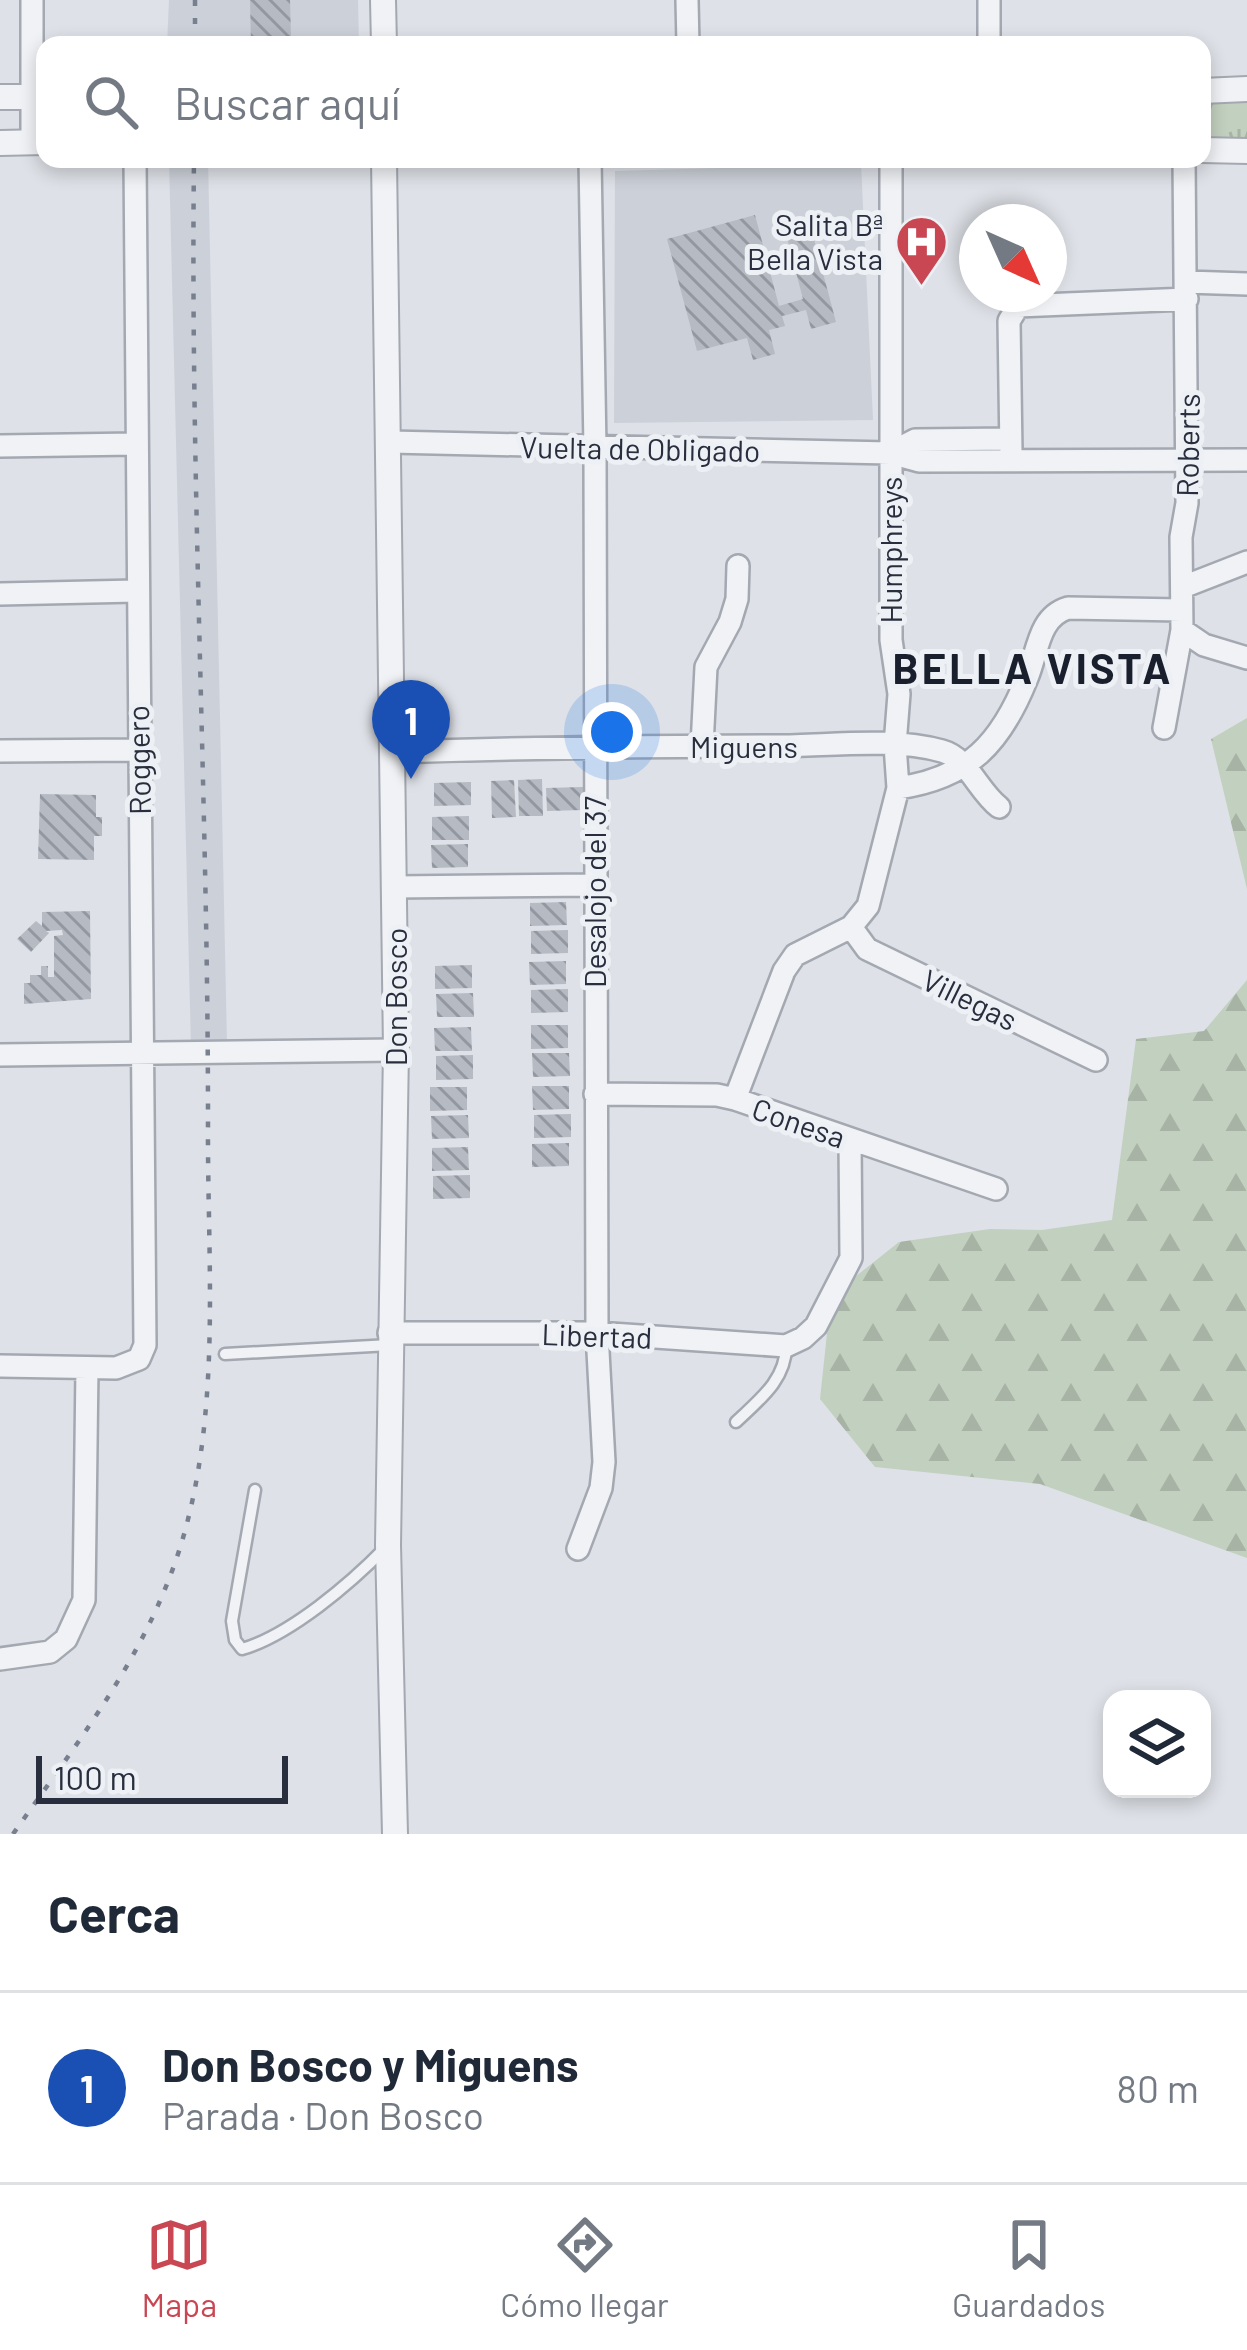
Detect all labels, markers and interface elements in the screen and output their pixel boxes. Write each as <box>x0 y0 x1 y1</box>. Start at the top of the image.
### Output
search box <box>36 36 1211 168</box>
icon: search <box>78 69 144 135</box>
text: Buscar aquí <box>174 75 401 129</box>
north arrow <box>959 204 1067 312</box>
place label: Salita Bª Bella Vista <box>747 206 883 276</box>
hospital icon: Salita Bª Bella Vista <box>894 213 950 287</box>
street label: Roberts <box>1168 393 1206 497</box>
street label: Vuelta de Obligado <box>519 428 761 468</box>
street label: Humphreys <box>872 477 908 623</box>
district label: BELLA VISTA <box>893 642 1173 692</box>
pin: 1 <box>372 680 450 779</box>
your location <box>582 702 642 762</box>
street label: Roggero <box>119 705 157 815</box>
street label: Miguens <box>690 728 798 764</box>
street label: Desalojo del 37 <box>576 796 612 988</box>
street label: Don Bosco <box>377 928 413 1066</box>
street label: Villegas <box>917 961 1023 1037</box>
street label: Conesa <box>748 1089 850 1155</box>
street label: Libertad <box>541 1315 653 1355</box>
map controls <box>1103 1690 1211 1798</box>
button: layers <box>1103 1690 1211 1798</box>
scale bar <box>36 1750 288 1803</box>
text: 100 m <box>54 1757 137 1797</box>
text: Cerca <box>48 1882 180 1943</box>
text: Don Bosco y Miguens <box>162 2037 579 2091</box>
text: 1 <box>80 2064 94 2111</box>
text: 80 m <box>1117 2064 1199 2111</box>
text: Parada · Don Bosco <box>162 2091 484 2138</box>
tab: Mapa <box>142 2212 217 2324</box>
tab: Cómo llegar <box>500 2212 669 2324</box>
tab: Guardados <box>952 2212 1105 2324</box>

